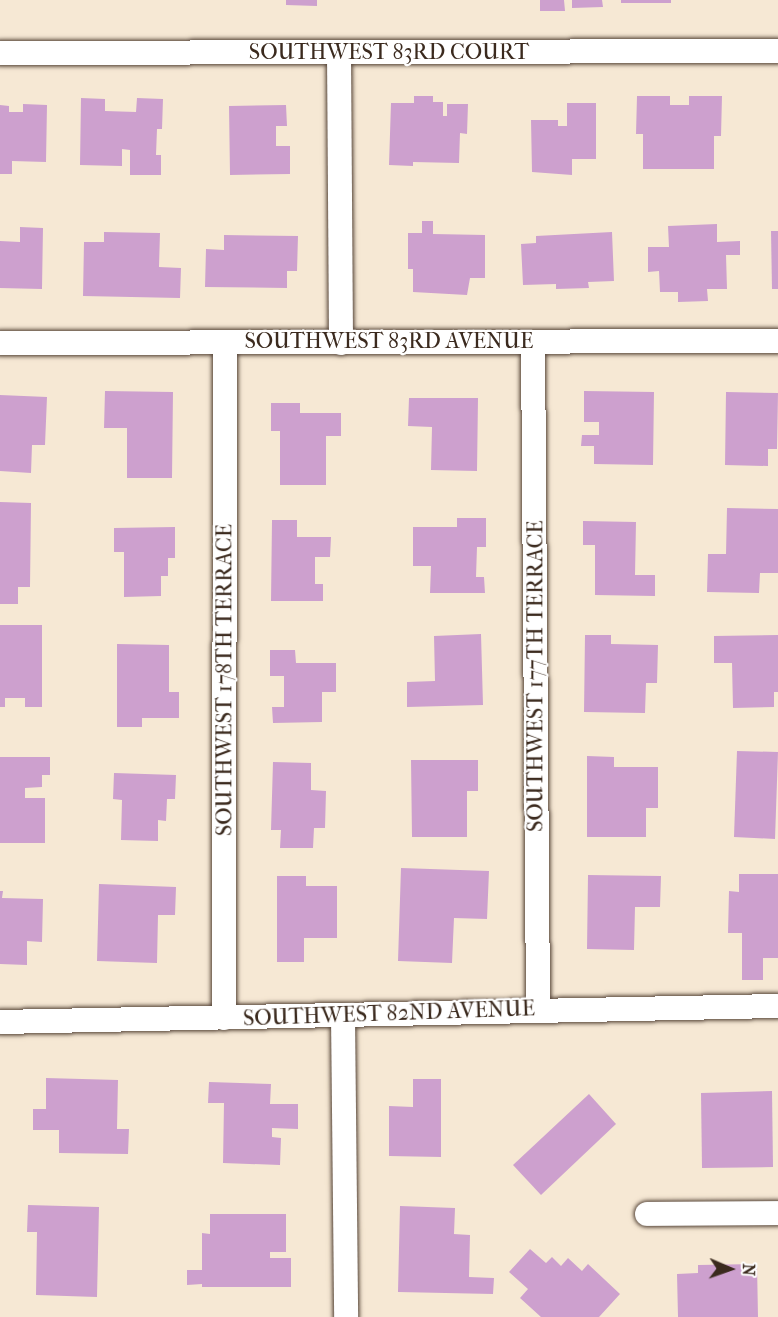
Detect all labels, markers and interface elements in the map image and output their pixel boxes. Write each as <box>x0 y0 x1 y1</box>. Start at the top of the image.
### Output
street label: SOUTHWEST 83RD COURT <box>249 40 529 66</box>
street label: SOUTHWEST 83RD AVENUE <box>244 329 534 355</box>
street label: SOUTHWEST 177TH TERRACE <box>523 520 549 832</box>
street label: SOUTHWEST 178TH TERRACE <box>212 524 238 836</box>
street label: SOUTHWEST 82ND AVENUE <box>243 996 535 1032</box>
north arrow <box>700 1239 760 1299</box>
text: N <box>739 1263 758 1276</box>

